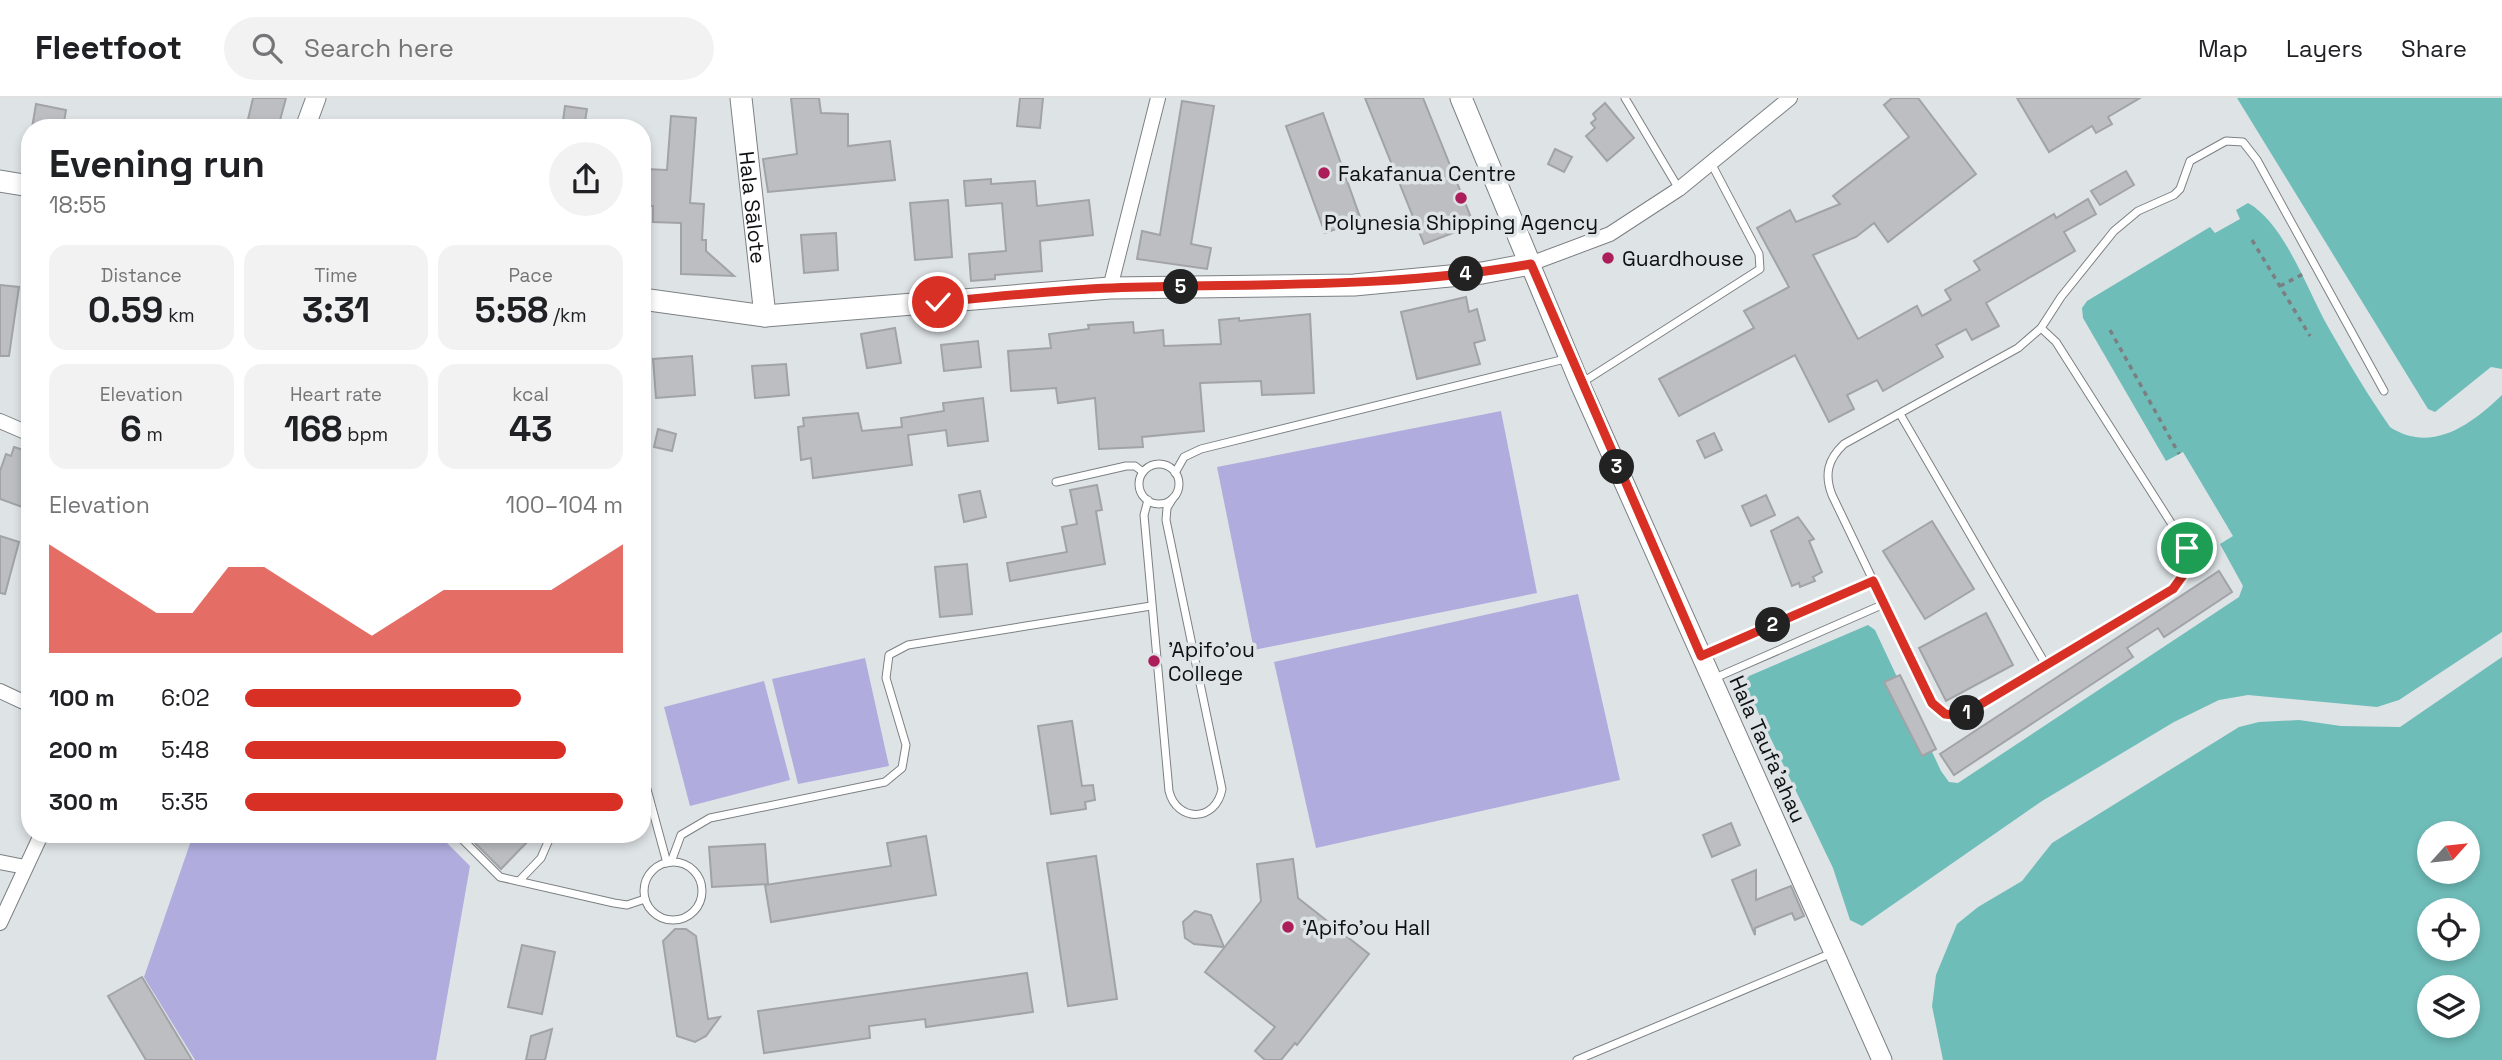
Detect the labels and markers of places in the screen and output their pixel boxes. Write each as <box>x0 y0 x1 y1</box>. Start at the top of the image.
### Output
place label: Fakafanua Centre <box>1338 160 1516 187</box>
marker: Fakafanua Centre <box>1316 165 1332 181</box>
marker: Polynesia Shipping Agency <box>1453 190 1469 206</box>
place label: Polynesia Shipping Agency <box>1324 209 1598 236</box>
place label: Guardhouse <box>1622 245 1744 272</box>
marker: Guardhouse <box>1600 250 1616 266</box>
pin: 4 <box>1448 256 1484 292</box>
pin: 5 <box>1164 270 1198 304</box>
pin <box>908 272 968 332</box>
pin: 3 <box>1600 450 1634 484</box>
pin <box>2157 518 2217 578</box>
pin: 2 <box>1756 608 1790 642</box>
place label: 'Apifo'ou College <box>1168 636 1255 687</box>
marker: 'Apifo'ou College <box>1146 653 1162 669</box>
pin: 1 <box>1950 696 1984 730</box>
place label: 'Apifo'ou Hall <box>1302 914 1430 941</box>
marker: 'Apifo'ou Hall <box>1280 919 1296 935</box>

